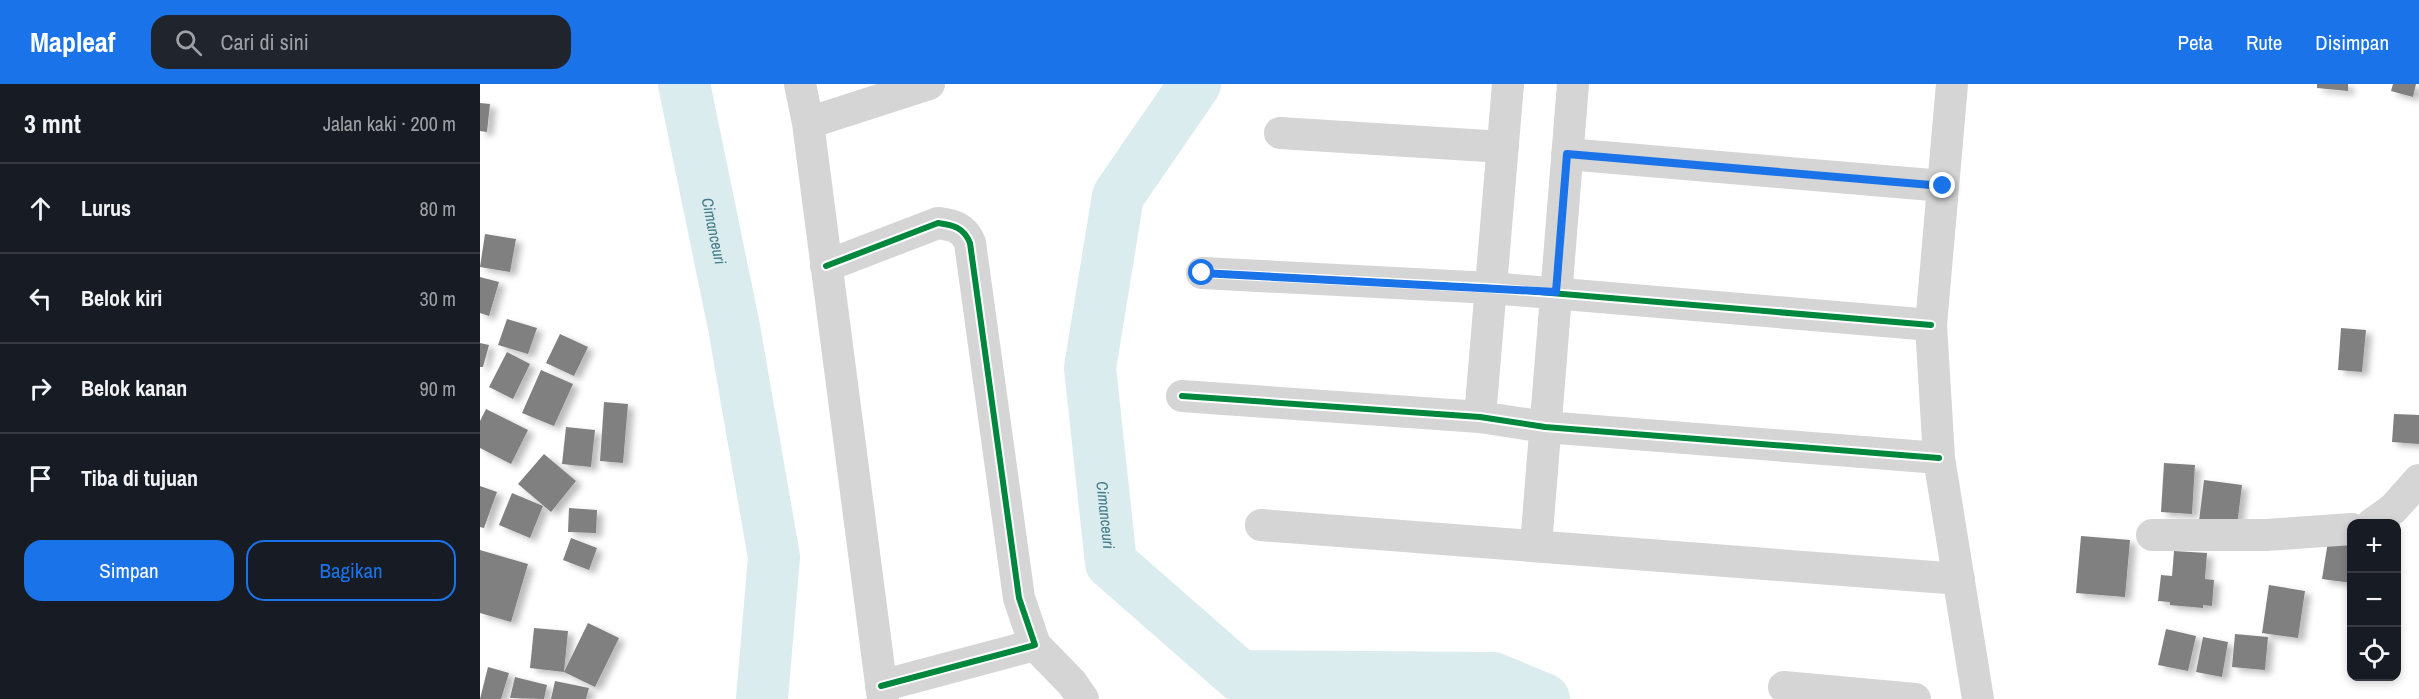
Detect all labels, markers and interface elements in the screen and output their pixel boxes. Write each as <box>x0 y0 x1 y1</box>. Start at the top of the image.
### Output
search box <box>151 15 571 69</box>
text: Mapleaf <box>30 23 115 61</box>
icon: search <box>172 26 205 59</box>
text: Cari di sini <box>220 27 309 57</box>
text: Peta <box>2177 28 2213 57</box>
text: Rute <box>2246 28 2282 57</box>
text: Disimpan <box>2315 28 2389 57</box>
text: 3 mnt <box>24 106 81 141</box>
text: Jalan kaki · 200 m <box>323 110 456 137</box>
route end <box>1929 172 1955 198</box>
icon: ahead <box>24 192 57 225</box>
text: Lurus <box>81 193 131 223</box>
text: 80 m <box>420 195 456 222</box>
water label: Cimanceuri <box>697 195 732 267</box>
route start <box>1188 259 1214 285</box>
icon: left <box>24 282 57 315</box>
text: Belok kiri <box>81 283 162 313</box>
text: 30 m <box>420 285 456 312</box>
icon: right <box>24 372 57 405</box>
text: Belok kanan <box>81 373 187 403</box>
text: 90 m <box>420 375 456 402</box>
icon: arrive <box>24 462 57 495</box>
text: Tiba di tujuan <box>81 463 198 493</box>
water label: Cimanceuri <box>1091 480 1120 550</box>
map controls <box>2347 519 2401 681</box>
button: + <box>2347 519 2401 573</box>
button: Simpan <box>24 540 234 601</box>
button: Bagikan <box>246 540 456 601</box>
button: − <box>2347 573 2401 627</box>
button: locate <box>2347 627 2401 681</box>

